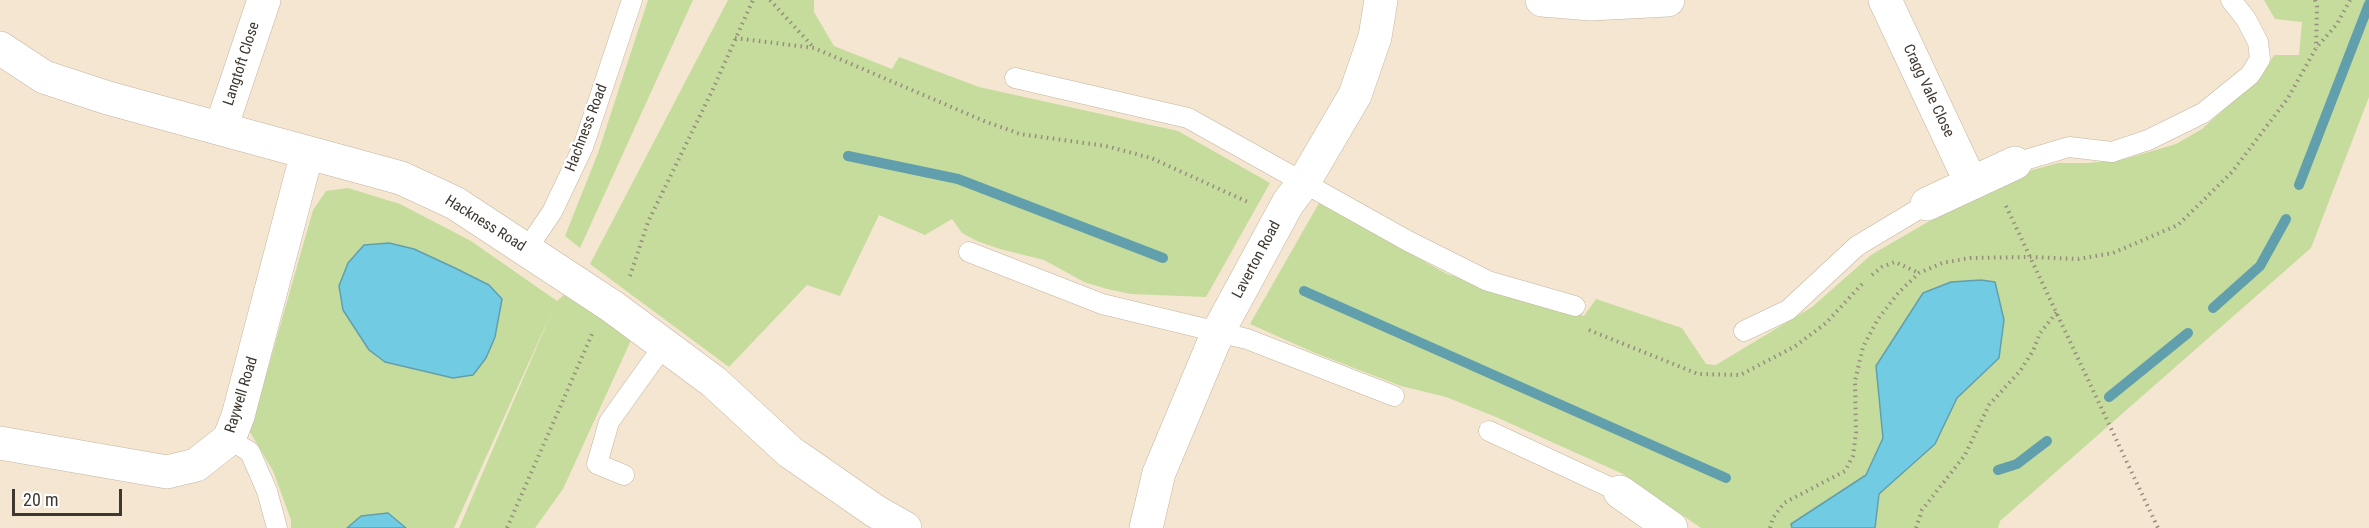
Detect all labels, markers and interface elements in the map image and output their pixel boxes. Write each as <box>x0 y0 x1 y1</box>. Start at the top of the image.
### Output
street label: Langtoft Close <box>220 20 264 108</box>
street label: Cragg Vale Close <box>1899 42 1957 140</box>
street label: Hachness Road <box>562 82 612 174</box>
street label: Hackness Road <box>441 192 529 256</box>
street label: Laverton Road <box>1229 218 1285 302</box>
street label: Raywell Road <box>222 355 262 435</box>
scale bar <box>15 477 124 515</box>
text: 20 m <box>23 489 58 510</box>

